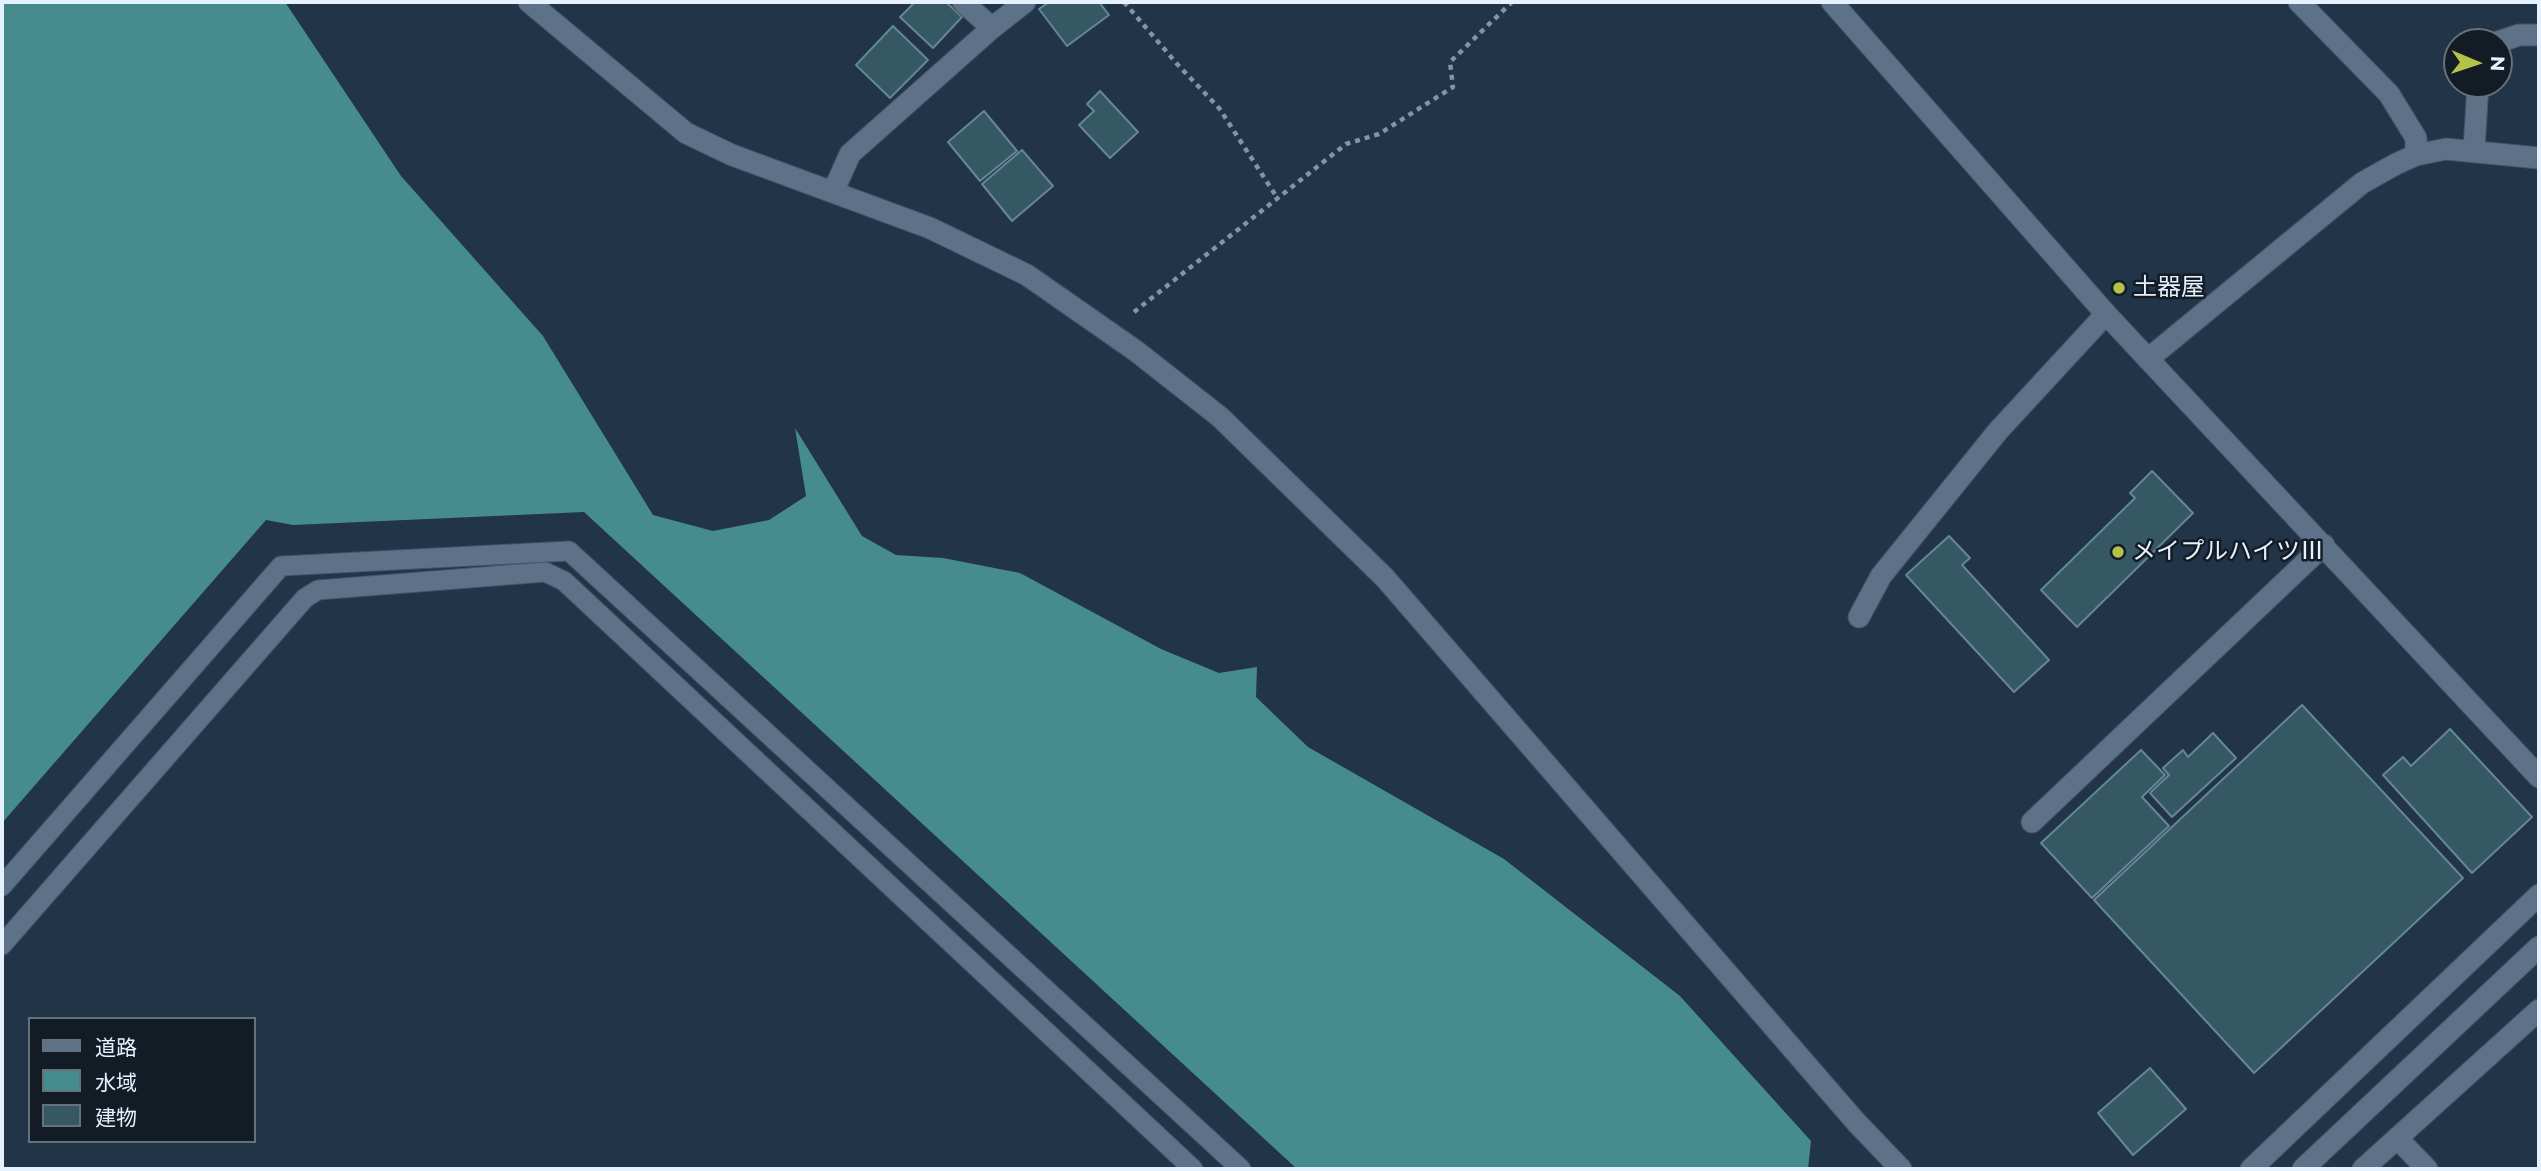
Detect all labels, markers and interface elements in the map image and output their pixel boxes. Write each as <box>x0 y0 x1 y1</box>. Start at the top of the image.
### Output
north arrow <box>2443 28 2513 98</box>
text: N <box>2486 56 2509 72</box>
place label: 土器屋 <box>2133 274 2205 302</box>
marker: 土器屋 <box>2111 280 2127 296</box>
place label: メイプルハイツⅢ <box>2132 538 2324 566</box>
marker: メイプルハイツⅢ <box>2110 544 2126 560</box>
legend <box>28 1017 256 1143</box>
text: 道路 <box>95 1035 137 1060</box>
text: 水域 <box>95 1070 137 1095</box>
text: 建物 <box>95 1105 137 1130</box>

